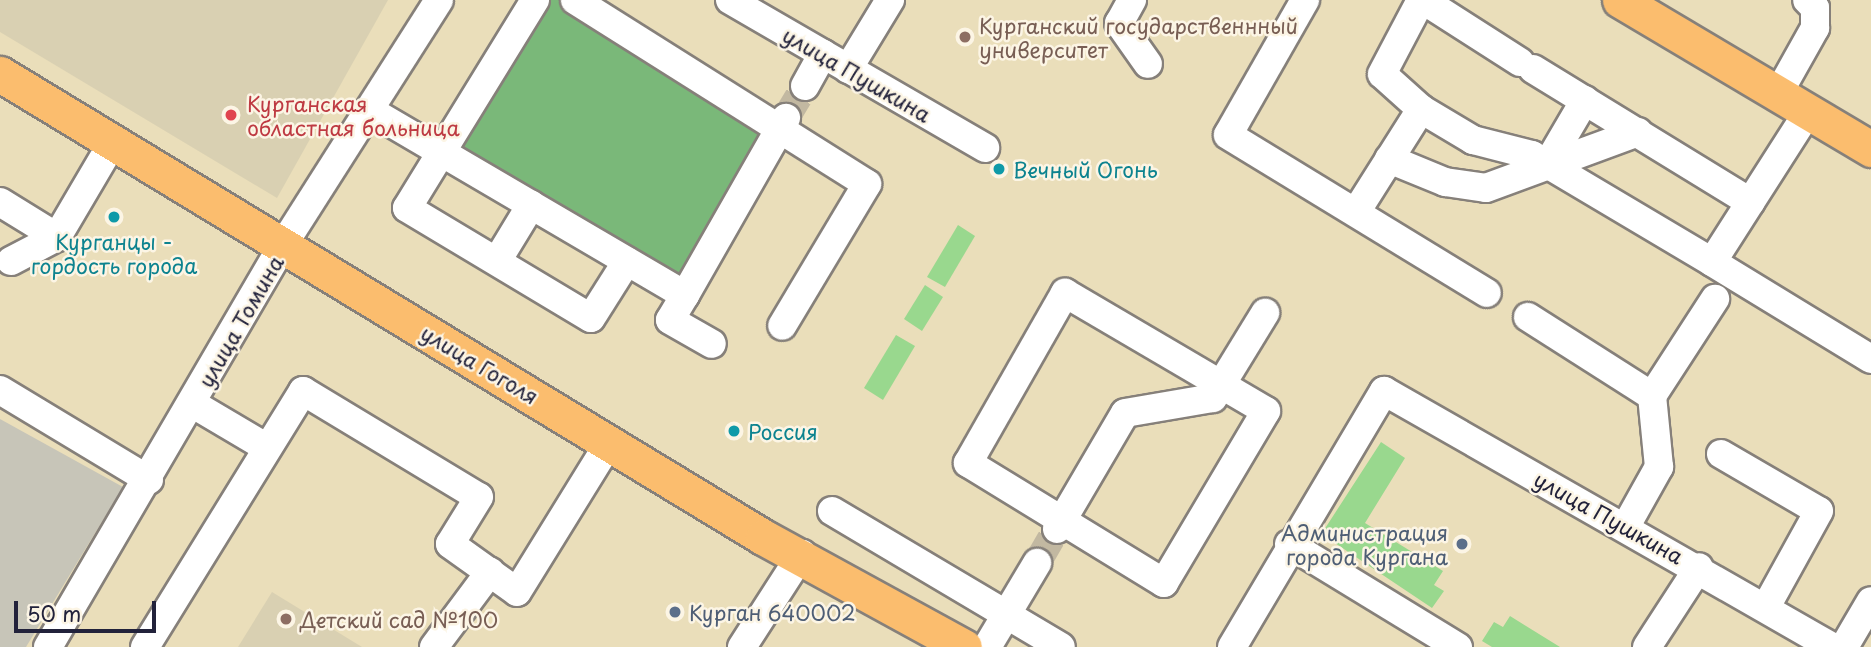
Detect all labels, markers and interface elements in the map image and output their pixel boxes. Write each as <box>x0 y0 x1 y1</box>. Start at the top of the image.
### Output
place label: Курганский государственнный университет <box>979 12 1300 62</box>
street label: улица Пушкина <box>778 21 936 127</box>
marker: Курганский государственнный университет <box>957 29 973 45</box>
place label: Курганская областная больница <box>247 90 459 140</box>
marker: Курганская областная больница <box>221 105 241 125</box>
place label: Вечный Огонь <box>1013 156 1158 182</box>
marker: Вечный Огонь <box>991 161 1007 177</box>
marker: Курганцы - гордость города <box>106 209 122 225</box>
place label: Курганцы - гордость города <box>31 228 197 278</box>
street label: улица Томина <box>192 250 288 392</box>
street label: улица Гоголя <box>416 319 544 409</box>
place label: Россия <box>748 418 818 444</box>
marker: Россия <box>726 423 742 439</box>
street label: улица Пушкина <box>1529 465 1689 569</box>
place label: Администрация города Кургана <box>1281 519 1448 569</box>
marker: Администрация города Кургана <box>1454 536 1470 552</box>
scale bar <box>18 588 159 632</box>
text: 50 m <box>27 597 81 629</box>
place label: Курган 640002 <box>689 599 857 625</box>
marker: Курган 640002 <box>667 604 683 620</box>
place label: Детский сад №100 <box>300 606 500 632</box>
marker: Детский сад №100 <box>278 611 294 627</box>

